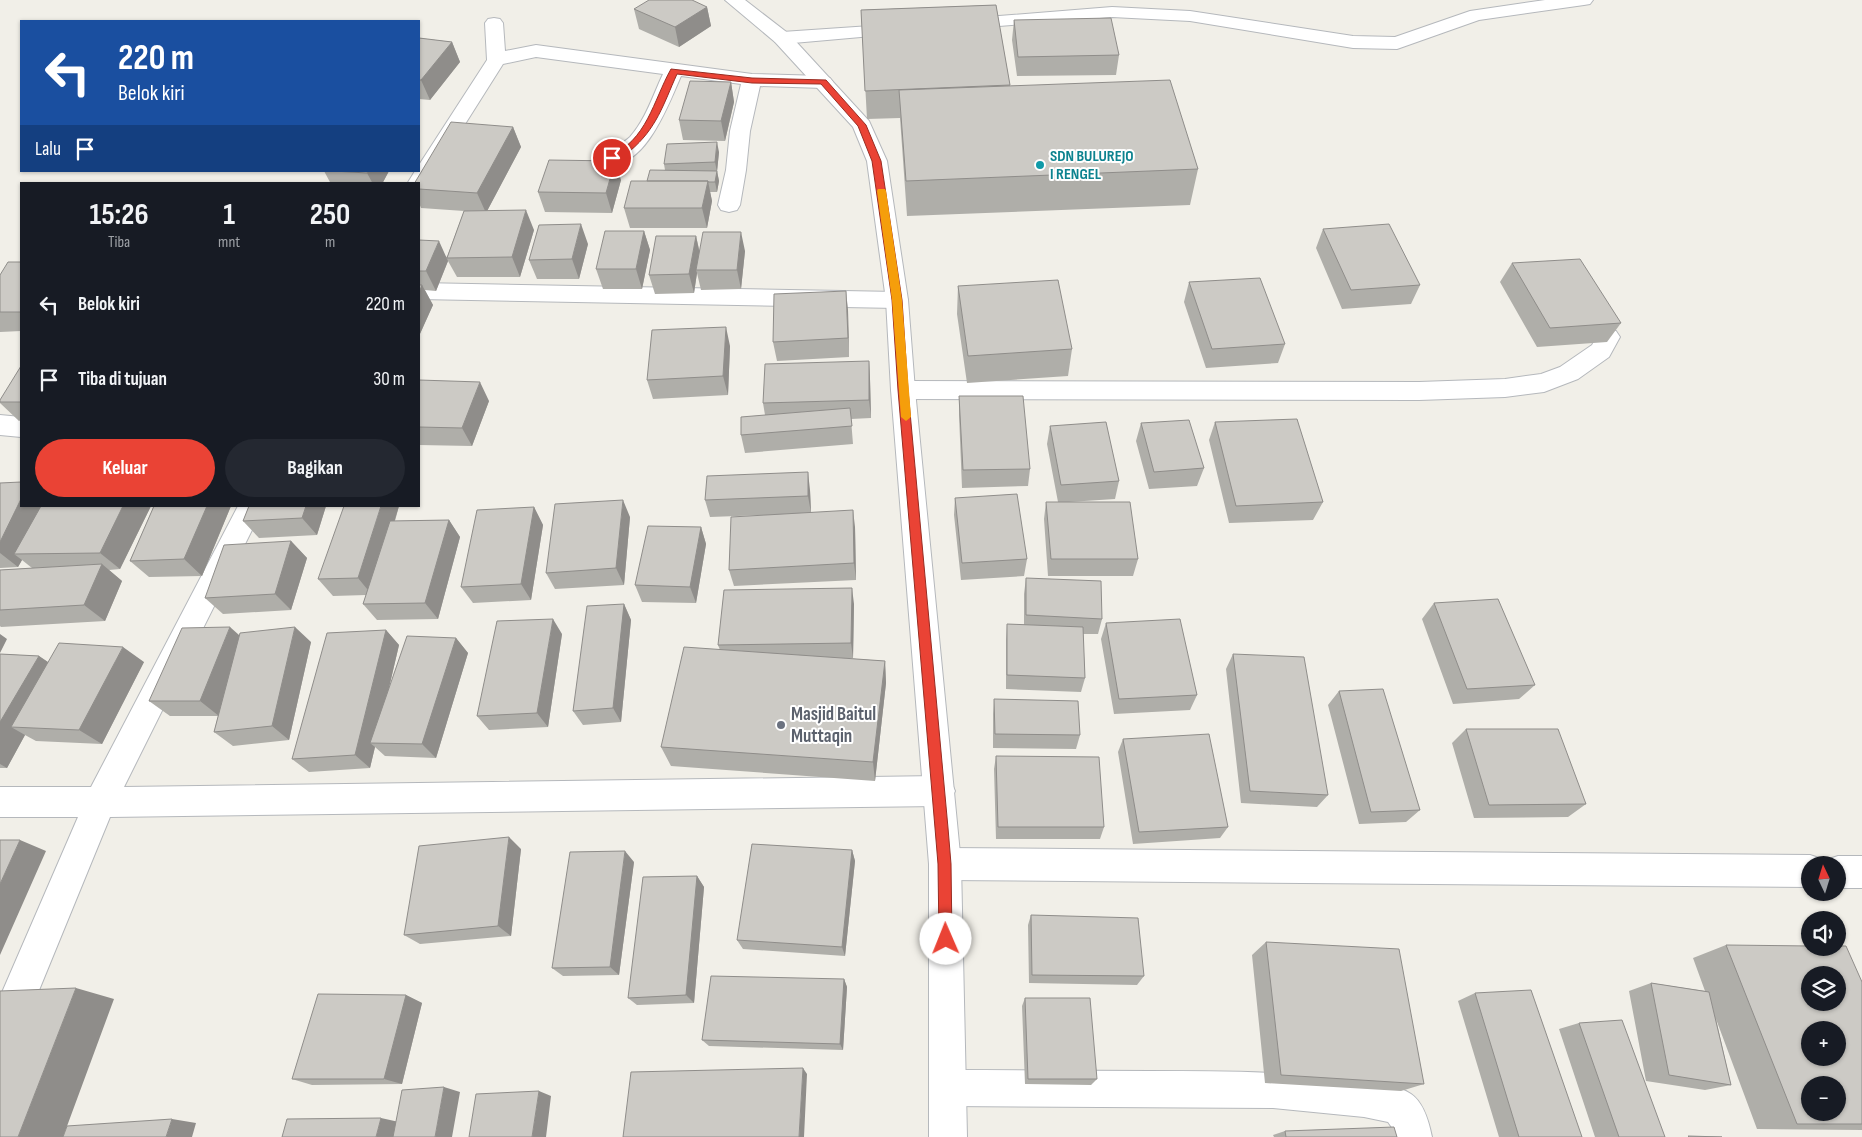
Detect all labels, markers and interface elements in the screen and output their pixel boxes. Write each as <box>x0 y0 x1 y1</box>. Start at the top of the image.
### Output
text: 220 m <box>118 37 194 80</box>
icon: left <box>35 40 100 105</box>
text: Belok kiri <box>118 80 185 107</box>
icon: arrive <box>71 135 99 163</box>
pin <box>591 137 633 179</box>
text: Lalu <box>35 138 61 161</box>
icon: arrive <box>598 144 626 172</box>
place label: SDN BULUREJO I RENGEL <box>1050 147 1134 184</box>
marker: SDN BULUREJO I RENGEL <box>1034 159 1046 171</box>
text: 15:26 <box>90 197 149 233</box>
text: 1 <box>223 197 235 233</box>
text: 250 <box>310 197 350 233</box>
text: Tiba <box>108 233 130 252</box>
text: mnt <box>218 233 240 252</box>
text: m <box>325 233 335 252</box>
icon: left <box>35 291 63 319</box>
text: Belok kiri <box>78 293 140 316</box>
text: 220 m <box>366 293 405 316</box>
icon: arrive <box>35 366 63 394</box>
text: Tiba di tujuan <box>78 368 167 391</box>
text: 30 m <box>373 368 405 391</box>
button: Keluar <box>35 439 215 497</box>
button: Bagikan <box>225 439 405 497</box>
place label: Masjid Baitul Muttaqin <box>791 703 876 748</box>
marker: Masjid Baitul Muttaqin <box>775 719 787 731</box>
north arrow <box>1801 856 1846 901</box>
map controls <box>1801 856 1846 1121</box>
button: sound <box>1801 911 1846 956</box>
position arrow <box>919 912 971 964</box>
button: layers <box>1801 966 1846 1011</box>
button: + <box>1801 1021 1846 1066</box>
button: − <box>1801 1076 1846 1121</box>

